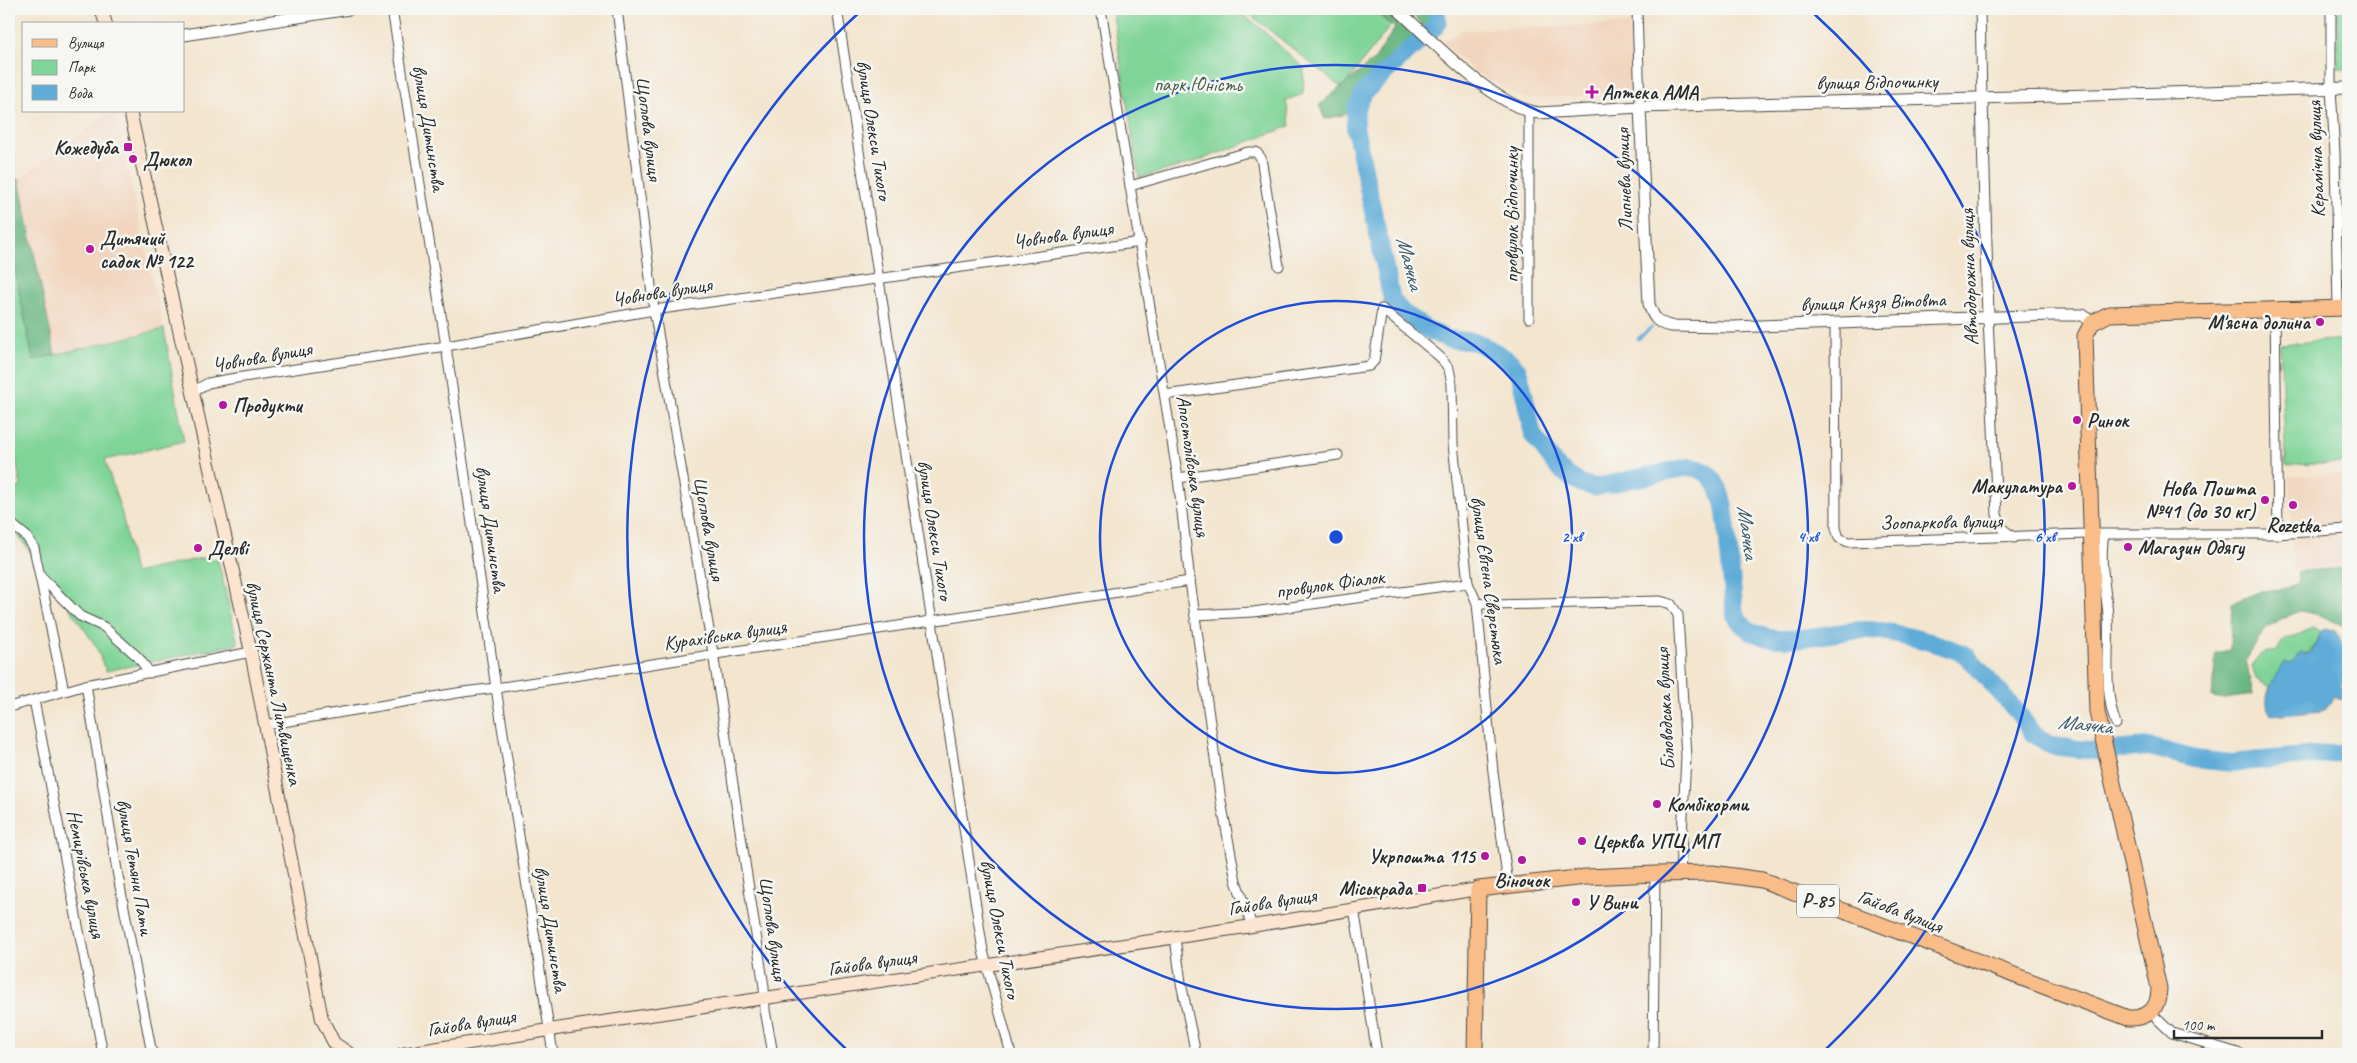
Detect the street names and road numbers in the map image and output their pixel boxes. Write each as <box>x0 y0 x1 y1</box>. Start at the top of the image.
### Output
street label: вулиця Олекси Тихого <box>851 58 898 204</box>
street label: вулиця Дитинства <box>407 63 452 195</box>
street label: вулиця Відпочинку <box>1816 68 1940 96</box>
street label: Щоглова вулиця <box>630 76 668 184</box>
street label: Керамічна вулиця <box>2301 99 2331 218</box>
street label: Липнева вулиця <box>1610 126 1638 232</box>
street label: провулок Відпочинку <box>1499 145 1524 283</box>
street label: Автодорожна вулиця <box>1954 207 1984 346</box>
street label: Човнова вулиця <box>1012 215 1116 254</box>
street label: Човнова вулиця <box>611 271 716 312</box>
street label: вулиця Князя Вітовта <box>1800 287 1948 317</box>
street label: Човнова вулиця <box>211 336 316 378</box>
street label: Апостолівська вулиця <box>1171 394 1215 539</box>
street label: вулиця Олекси Тихого <box>912 458 959 604</box>
street label: вулиця Дитинства <box>470 464 512 596</box>
street label: Щоглова вулиця <box>688 476 731 584</box>
street label: вулиця Євгена Сверстюка <box>1465 495 1513 667</box>
street label: Зоопаркова вулиця <box>1880 508 2004 536</box>
street label: провулок Фіалок <box>1274 564 1387 604</box>
street label: вулиця Сержанта Литвищенка <box>240 579 308 789</box>
street label: Курахівська вулиця <box>662 614 789 656</box>
street label: Біловодська вулиця <box>1649 645 1681 771</box>
street label: вулиця Тетяни Пати <box>111 797 159 938</box>
street label: Немирівська вулиця <box>61 808 111 941</box>
street label: вулиця Олекси Тихого <box>974 857 1026 1002</box>
street label: вулиця Дитинства <box>529 864 574 996</box>
street label: Щоглова вулиця <box>753 876 793 984</box>
street label: Гайова вулиця <box>1226 882 1320 921</box>
street label: Гайова вулиця <box>1854 883 1948 939</box>
road number: Р-85 <box>1797 884 1839 918</box>
street label: Гайова вулиця <box>826 944 919 982</box>
street label: Гайова вулиця <box>425 1003 519 1042</box>

